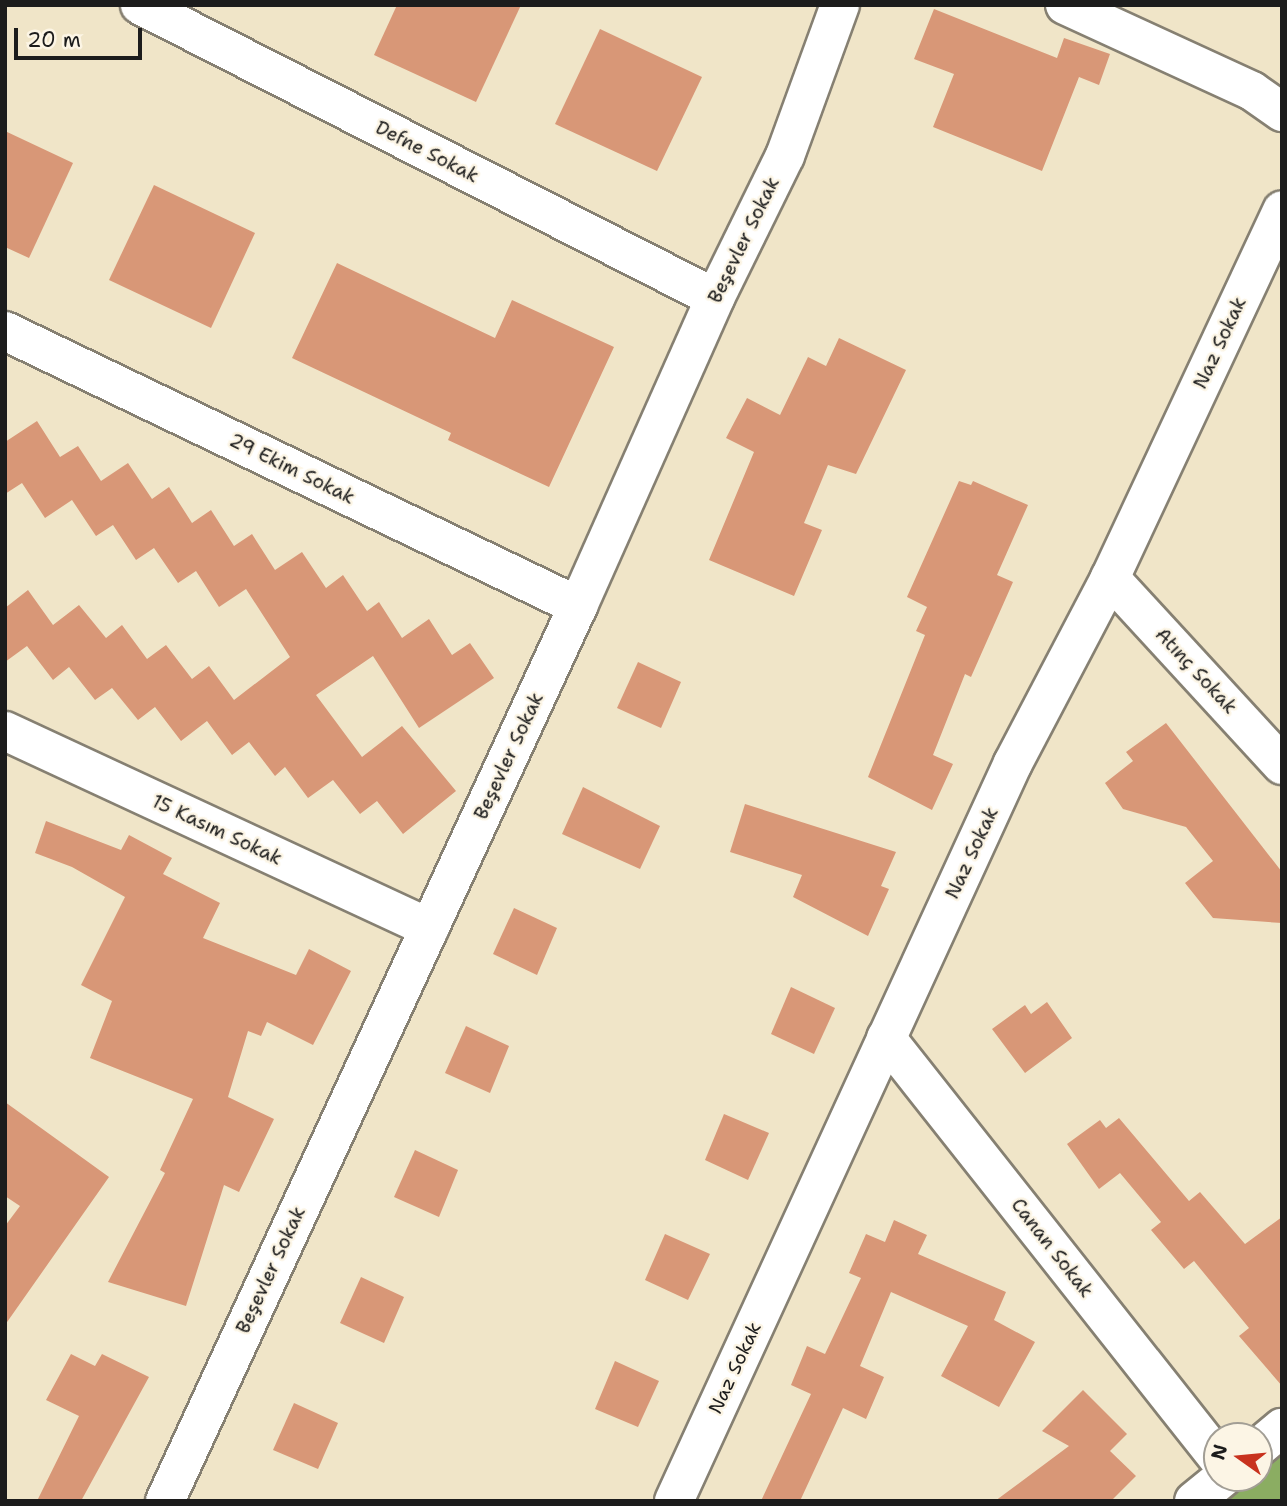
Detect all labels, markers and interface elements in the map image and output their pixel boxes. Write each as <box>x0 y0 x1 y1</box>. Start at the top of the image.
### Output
scale bar <box>18 14 145 58</box>
text: 20 m <box>27 26 81 54</box>
street label: Defne Sokak <box>372 116 482 188</box>
street label: Beşevler Sokak <box>704 173 784 307</box>
street label: Naz Sokak <box>1189 293 1251 393</box>
street label: 29 Ekim Sokak <box>226 429 358 509</box>
street label: Atınç Sokak <box>1150 623 1242 719</box>
street label: Beşevler Sokak <box>470 689 548 823</box>
street label: 15 Kasım Sokak <box>148 790 286 870</box>
street label: Naz Sokak <box>941 803 1003 903</box>
street label: Canan Sokak <box>1006 1194 1098 1302</box>
street label: Beşevler Sokak <box>232 1203 310 1337</box>
street label: Naz Sokak <box>704 1318 766 1418</box>
north arrow <box>1203 1422 1273 1492</box>
text: N <box>1205 1441 1233 1462</box>

